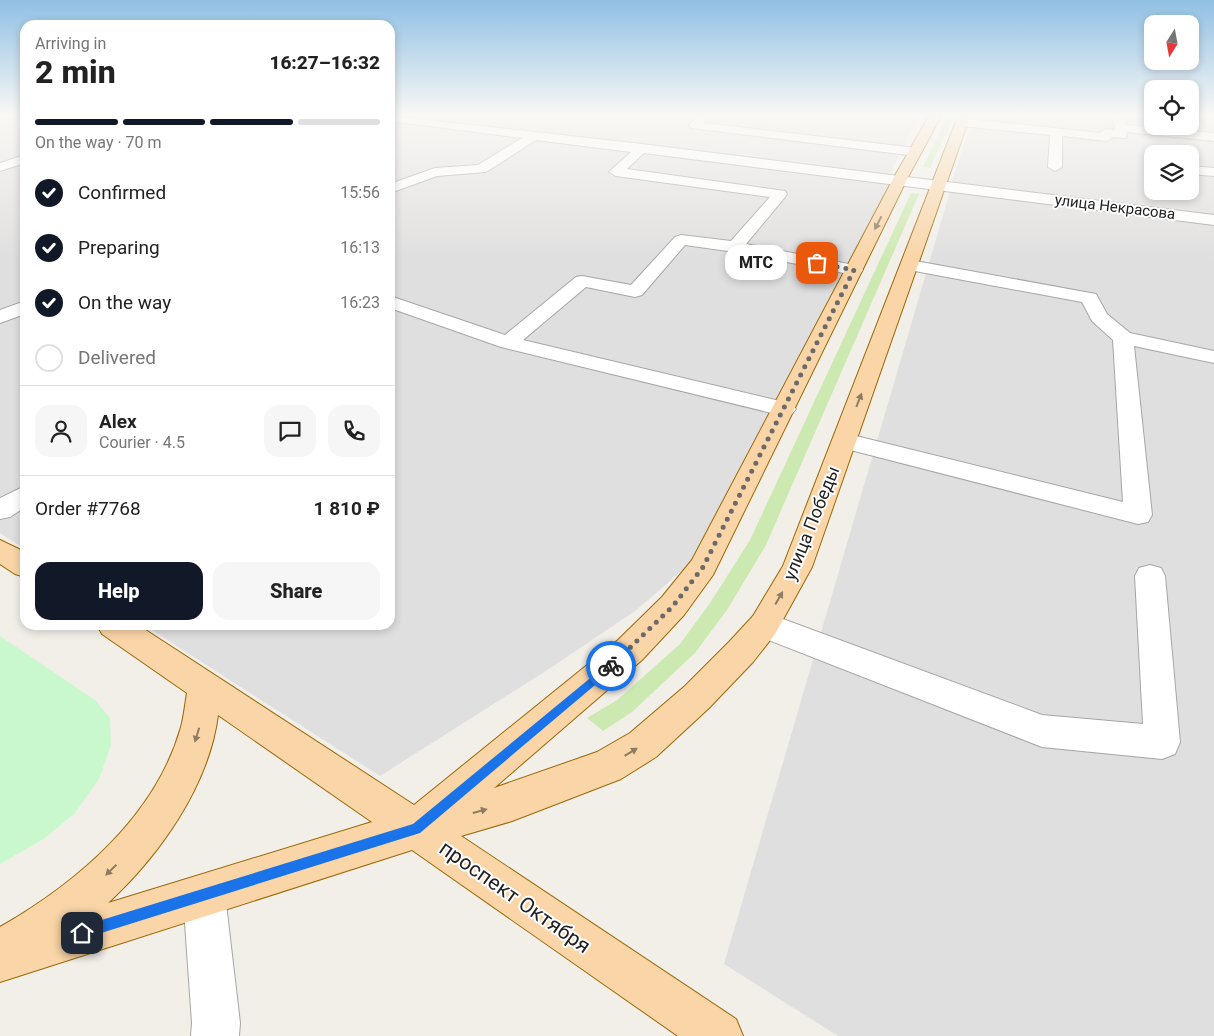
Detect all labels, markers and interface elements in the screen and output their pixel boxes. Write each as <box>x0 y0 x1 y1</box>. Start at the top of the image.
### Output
north arrow <box>1144 15 1199 70</box>
map controls <box>1144 15 1199 200</box>
text: Arriving in <box>35 34 106 53</box>
text: 16:27–16:32 <box>269 51 380 74</box>
text: 2 min <box>35 53 116 91</box>
button: locate <box>1144 80 1199 135</box>
text: On the way · 70 m <box>35 133 162 152</box>
button: layers <box>1144 145 1199 200</box>
icon: check <box>35 179 63 207</box>
text: Confirmed <box>78 181 166 204</box>
text: 15:56 <box>340 183 380 202</box>
street label: улица Некрасова <box>1054 191 1176 223</box>
one-way arrow <box>874 216 882 230</box>
icon: check <box>35 234 63 262</box>
text: Preparing <box>78 236 160 259</box>
text: 16:13 <box>340 238 380 257</box>
pin <box>796 242 838 284</box>
callout: МТС <box>724 246 787 280</box>
icon: bag <box>803 249 831 277</box>
text: МТС <box>739 253 773 272</box>
icon: check <box>35 289 63 317</box>
text: On the way <box>78 291 171 314</box>
text: 16:23 <box>340 293 380 312</box>
text: Delivered <box>78 346 156 369</box>
one-way arrow <box>856 392 863 407</box>
button: person <box>35 405 87 457</box>
button: chat <box>264 405 316 457</box>
button: phone <box>328 405 380 457</box>
text: Alex <box>99 410 137 433</box>
text: Courier · 4.5 <box>99 433 185 452</box>
street label: улица Победы <box>779 463 843 583</box>
text: Order #7768 <box>35 497 141 520</box>
text: 1 810 ₽ <box>314 497 380 520</box>
button: Help <box>35 562 203 620</box>
button: Share <box>213 562 380 620</box>
one-way arrow <box>774 592 783 605</box>
courier <box>586 641 636 691</box>
icon: bike <box>597 652 625 680</box>
one-way arrow <box>193 727 201 742</box>
one-way arrow <box>624 748 637 757</box>
one-way arrow <box>472 807 488 815</box>
street label: проспект Октября <box>435 836 595 958</box>
one-way arrow <box>105 864 117 876</box>
pin <box>61 912 103 954</box>
icon: home <box>68 919 96 947</box>

